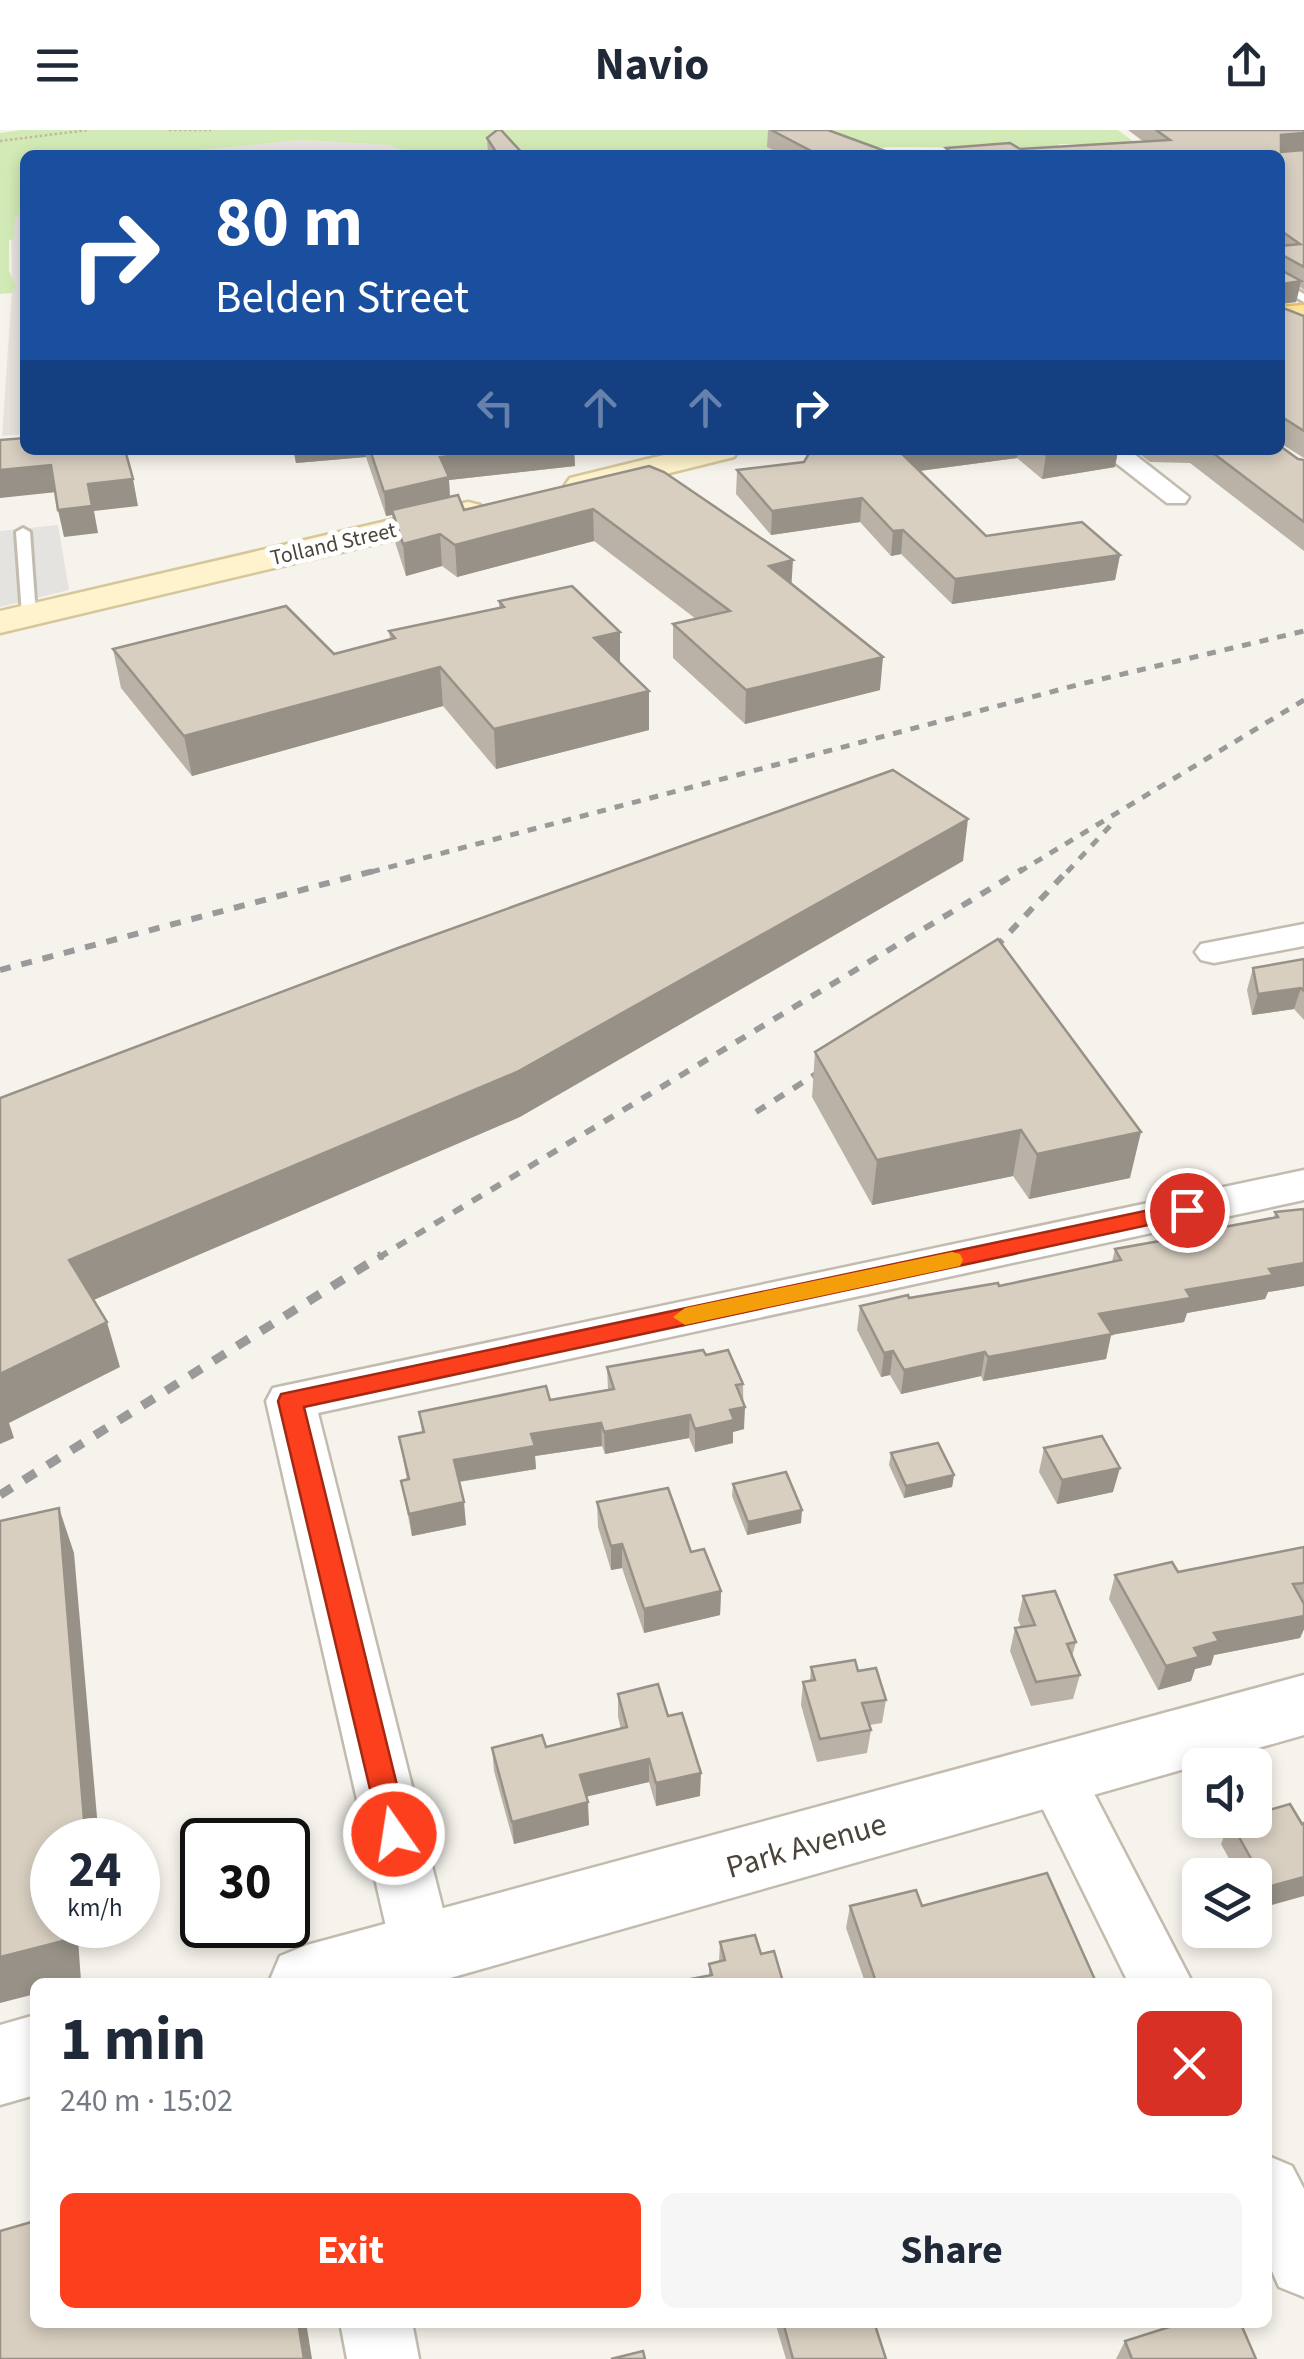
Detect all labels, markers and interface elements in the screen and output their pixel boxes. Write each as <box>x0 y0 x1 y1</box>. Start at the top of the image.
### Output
text: Navio <box>595 33 709 97</box>
icon: menu <box>30 38 85 93</box>
icon: share <box>1219 38 1274 93</box>
text: 80 m <box>215 173 363 273</box>
icon: right <box>50 190 180 320</box>
text: Belden Street <box>215 266 469 330</box>
icon: left <box>468 380 523 435</box>
icon: ahead <box>573 380 628 435</box>
icon: ahead <box>678 380 733 435</box>
icon: right <box>783 380 838 435</box>
street label: Tolland Street <box>267 514 400 574</box>
pin <box>1145 1168 1230 1253</box>
icon: arrive <box>1160 1183 1215 1238</box>
map controls <box>1182 1748 1272 1948</box>
button: sound <box>1182 1748 1272 1838</box>
position arrow <box>342 1782 446 1886</box>
street label: Park Avenue <box>721 1801 892 1891</box>
speed limit sign: 30 <box>180 1818 310 1948</box>
text: 24 <box>69 1835 121 1906</box>
button: layers <box>1182 1858 1272 1948</box>
text: km/h <box>67 1890 123 1926</box>
text: 1 min <box>60 1998 206 2083</box>
button: close <box>1137 2011 1242 2116</box>
text: 240 m · 15:02 <box>60 2078 233 2124</box>
button: Exit <box>60 2193 641 2308</box>
button: Share <box>661 2193 1242 2308</box>

